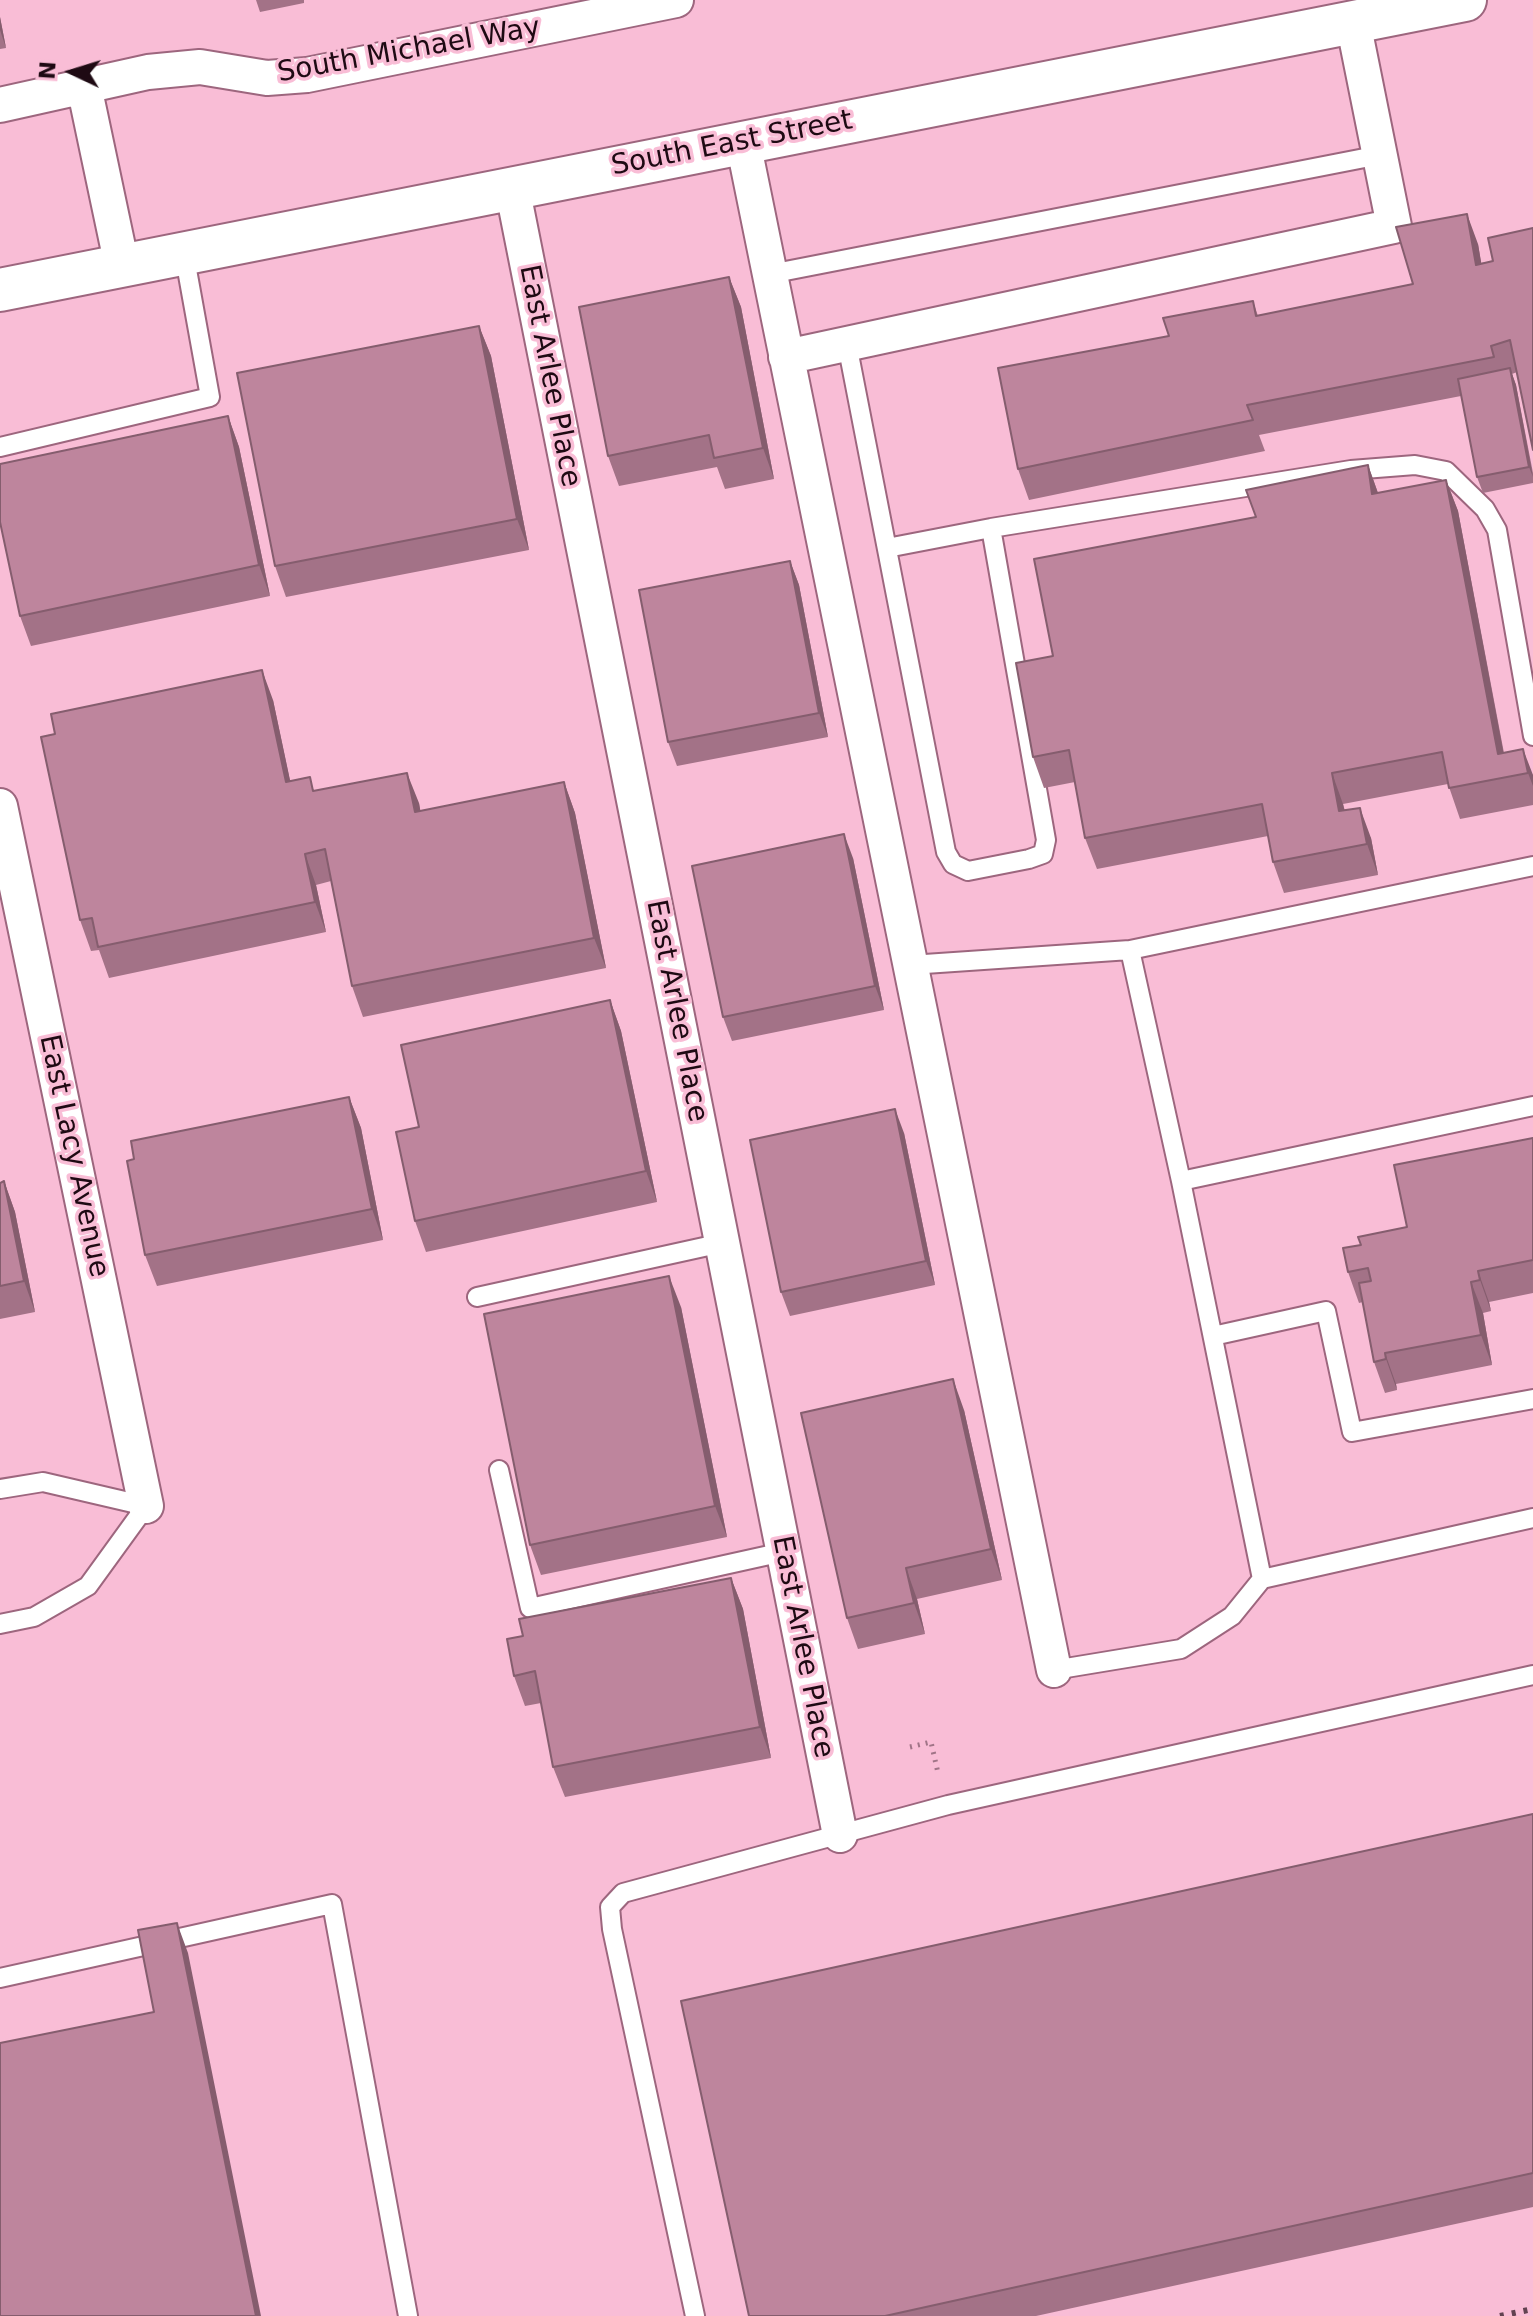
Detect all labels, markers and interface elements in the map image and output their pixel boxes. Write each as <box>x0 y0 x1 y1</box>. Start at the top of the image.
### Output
street label: South Michael Way <box>275 11 543 91</box>
north arrow <box>32 32 112 112</box>
text: N <box>34 60 61 80</box>
street label: South East Street <box>609 104 855 184</box>
street label: East Arlee Place <box>511 262 587 490</box>
street label: East Arlee Place <box>638 897 714 1125</box>
street label: East Lacy Avenue <box>31 1032 115 1280</box>
street label: East Arlee Place <box>764 1533 840 1761</box>

